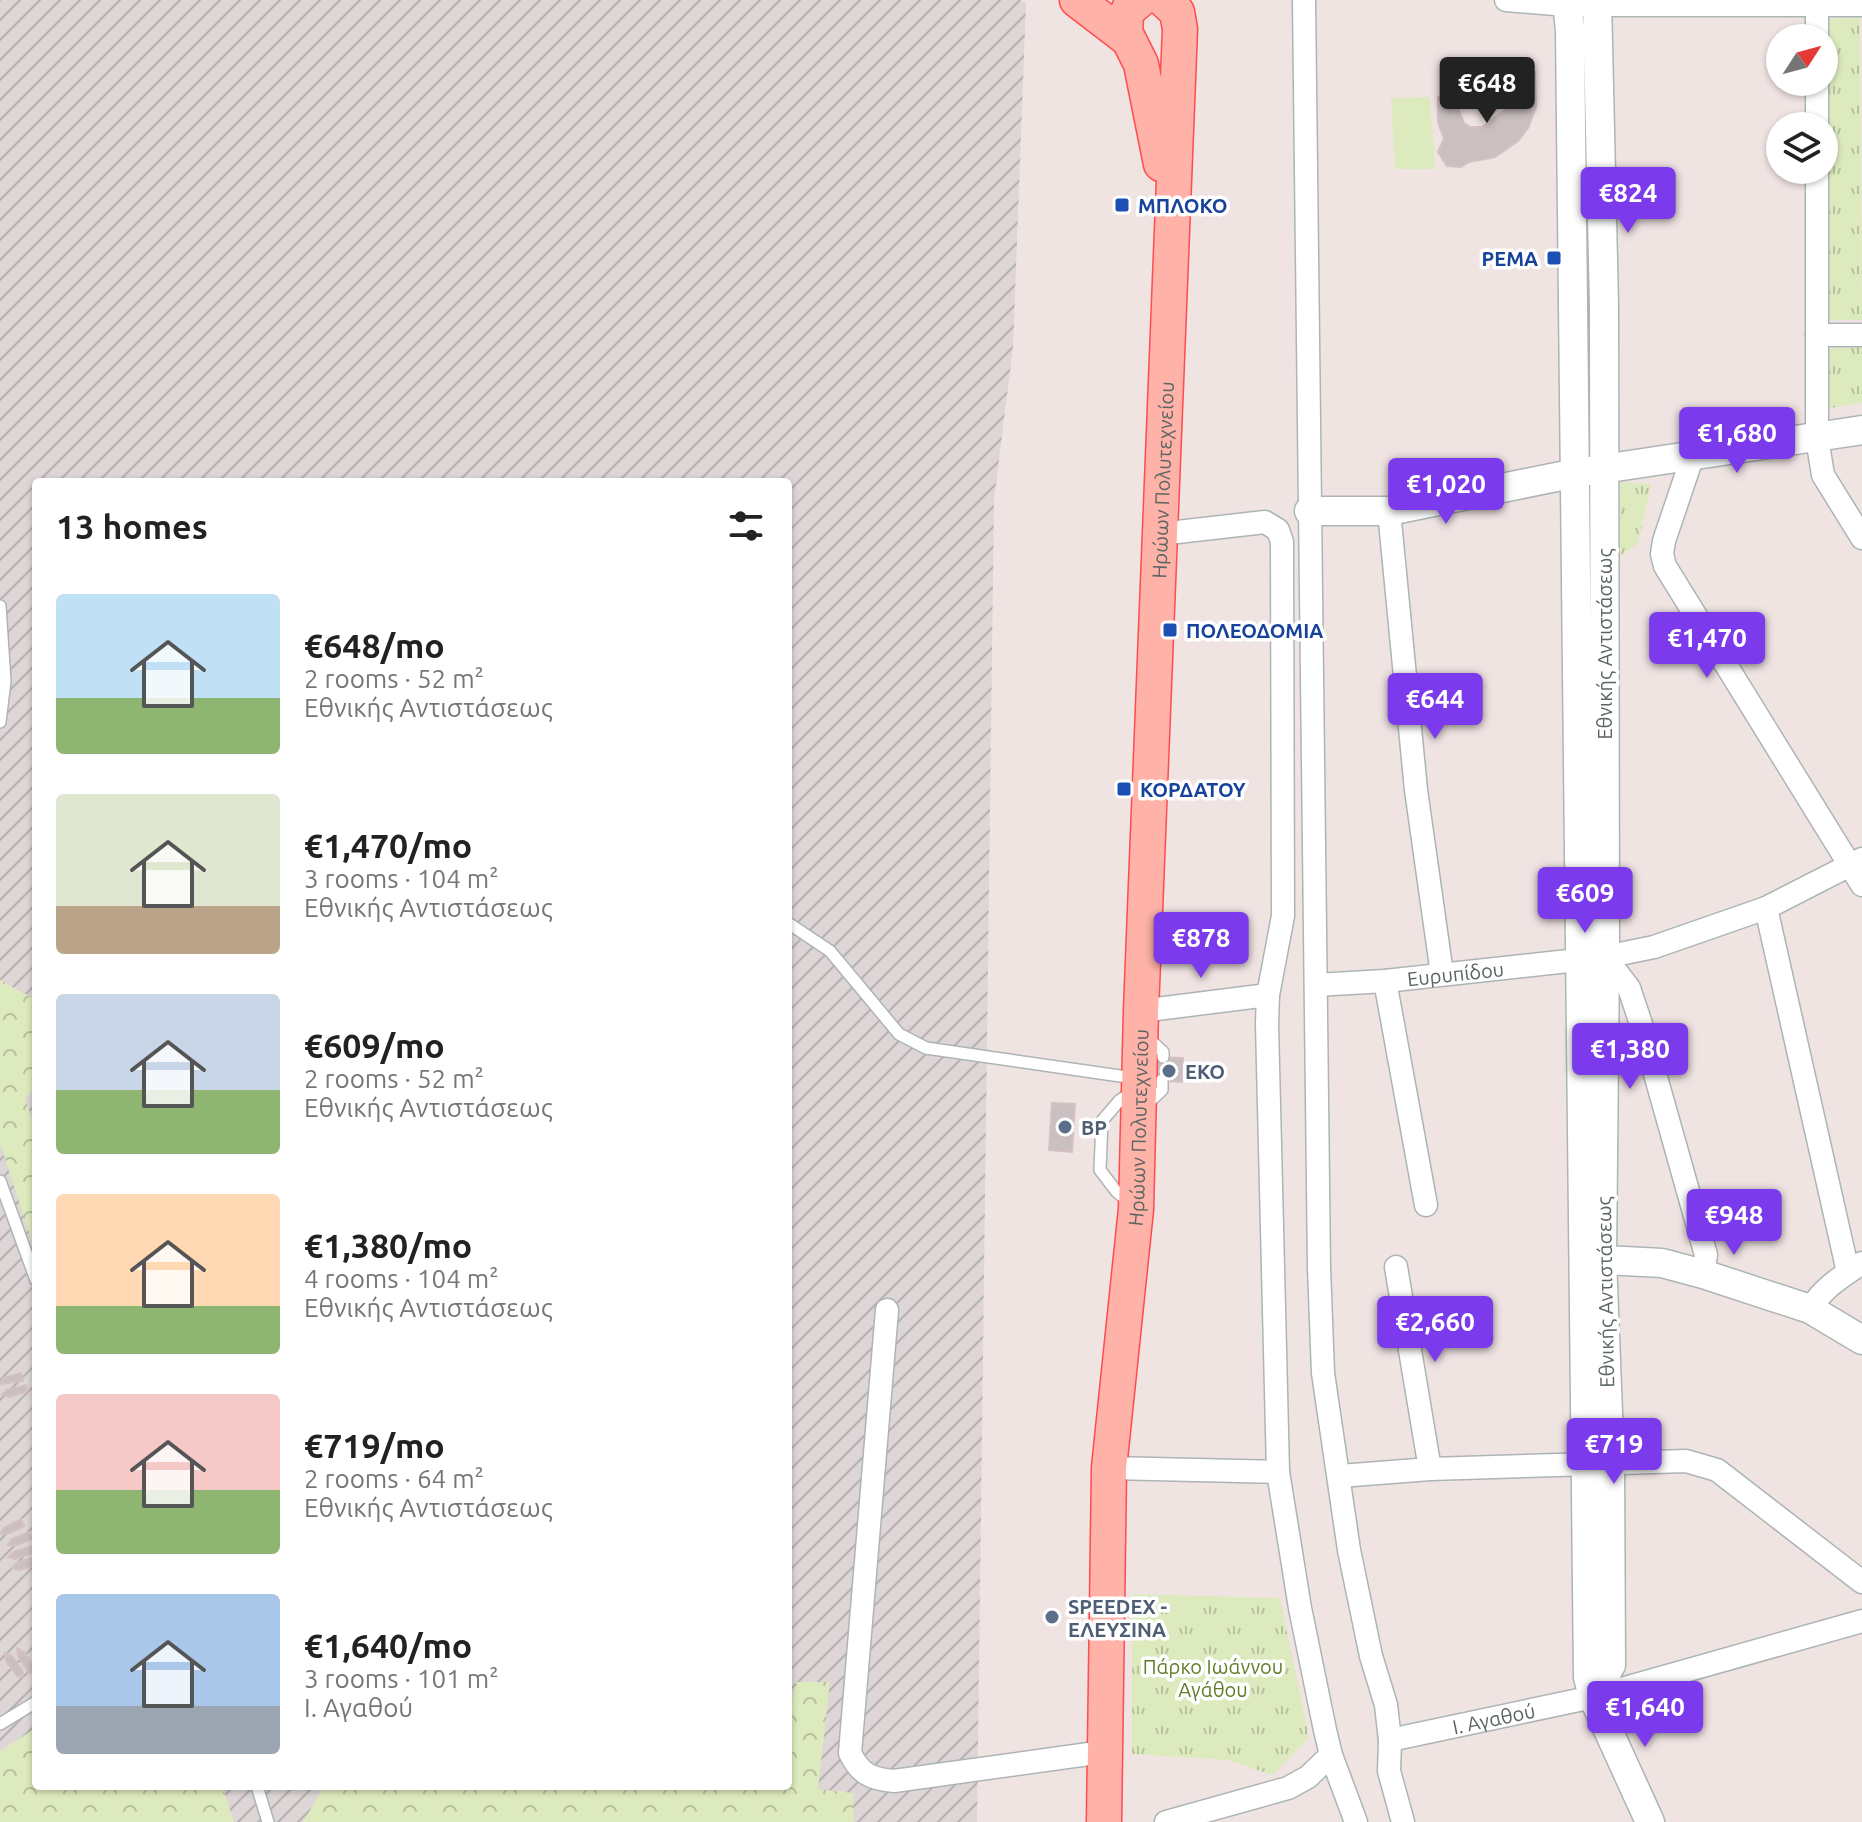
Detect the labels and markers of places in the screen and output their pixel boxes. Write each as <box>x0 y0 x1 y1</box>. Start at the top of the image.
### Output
pin: €648 <box>1440 57 1534 125</box>
pin: €824 <box>1581 167 1675 235</box>
place label: ΜΠΛΟΚΟ <box>1138 194 1228 217</box>
marker: ΜΠΛΟΚΟ <box>1113 196 1131 214</box>
place label: ΡΕΜΑ <box>1482 247 1538 270</box>
marker: ΡΕΜΑ <box>1545 249 1563 267</box>
pin: €1,680 <box>1672 407 1802 475</box>
pin: €1,020 <box>1381 458 1511 526</box>
pin: €1,470 <box>1642 612 1772 680</box>
place label: ΠΟΛΕΟΔΟΜΙΑ <box>1186 619 1323 642</box>
marker: ΠΟΛΕΟΔΟΜΙΑ <box>1161 621 1179 639</box>
pin: €644 <box>1388 673 1482 741</box>
place label: ΚΟΡΔΑΤΟΥ <box>1140 778 1246 801</box>
marker: ΚΟΡΔΑΤΟΥ <box>1115 780 1133 798</box>
pin: €609 <box>1538 867 1632 935</box>
pin: €878 <box>1154 912 1248 980</box>
pin: €1,380 <box>1565 1023 1695 1091</box>
place label: EKO <box>1185 1060 1225 1083</box>
marker: EKO <box>1160 1062 1178 1080</box>
place label: BP <box>1081 1116 1107 1139</box>
marker: BP <box>1056 1118 1074 1136</box>
pin: €948 <box>1687 1189 1781 1257</box>
pin: €2,660 <box>1370 1296 1500 1364</box>
pin: €719 <box>1567 1418 1661 1486</box>
place label: SPEEDEX - ΕΛΕΥΣΙΝΑ <box>1068 1595 1168 1641</box>
marker: SPEEDEX - ΕΛΕΥΣΙΝΑ <box>1043 1608 1061 1626</box>
pin: €1,640 <box>1580 1681 1710 1749</box>

